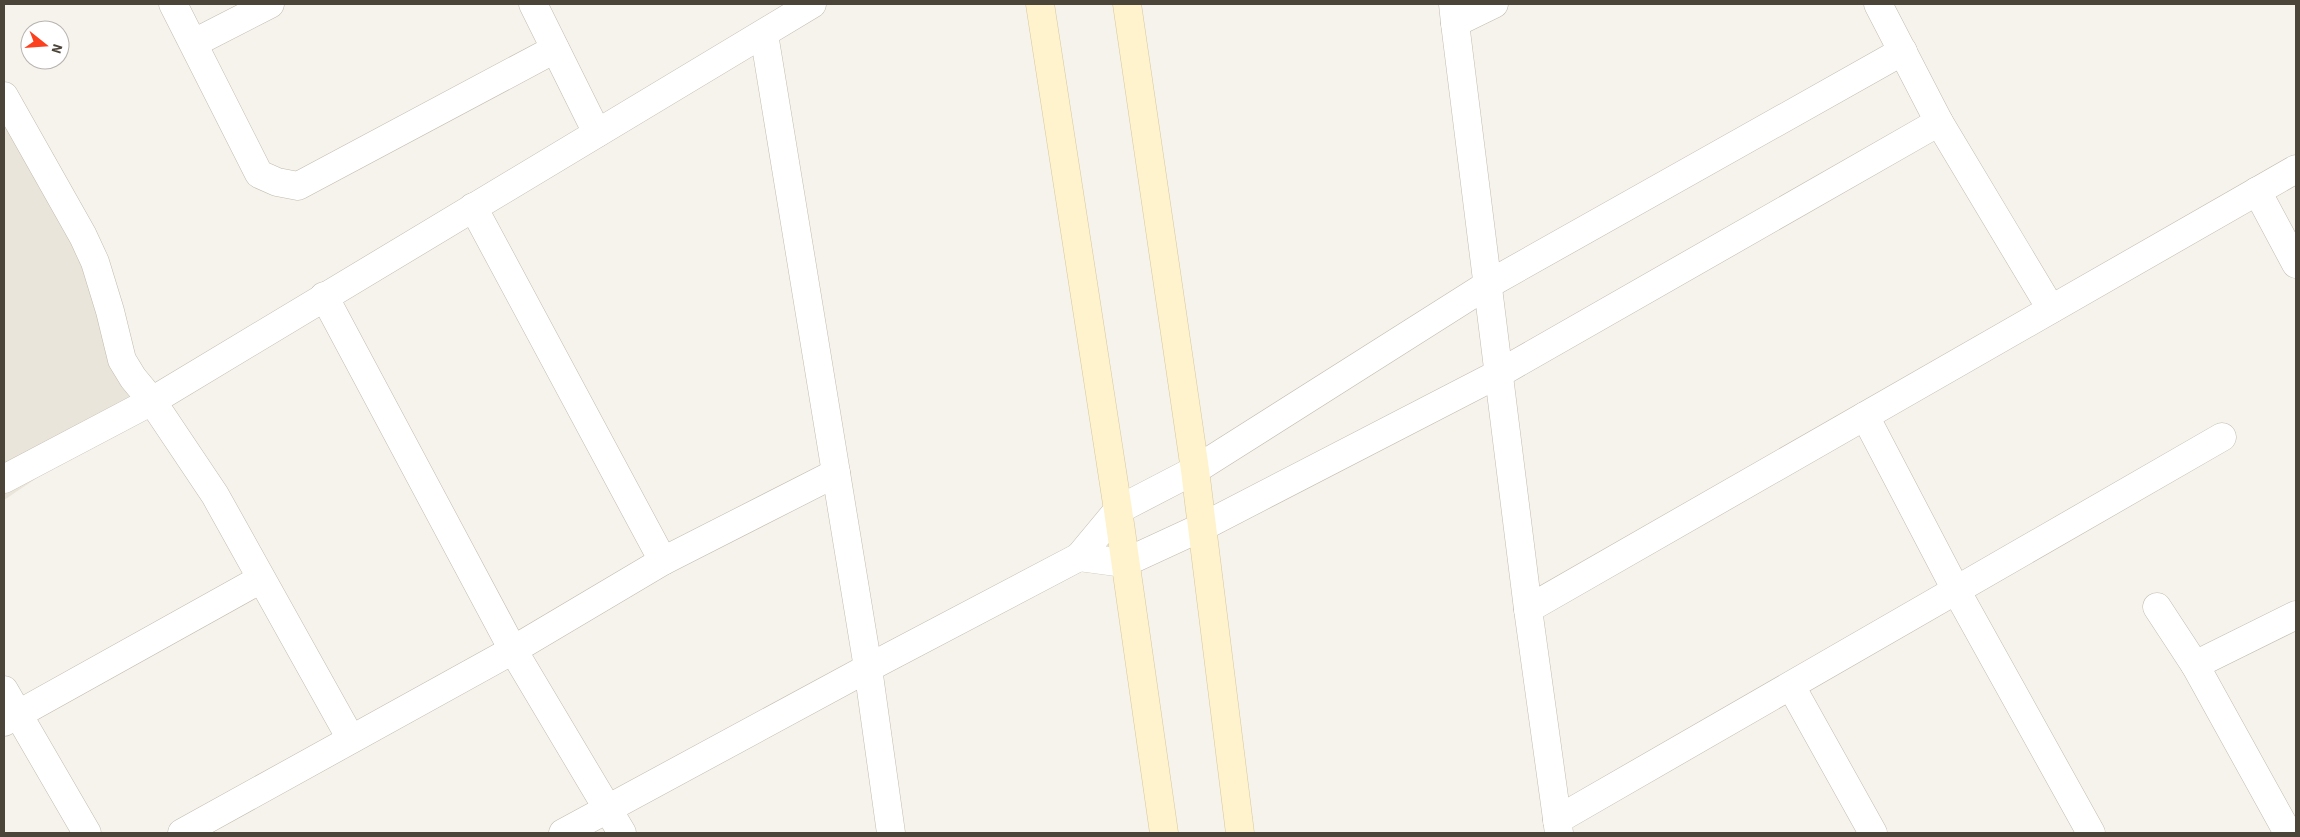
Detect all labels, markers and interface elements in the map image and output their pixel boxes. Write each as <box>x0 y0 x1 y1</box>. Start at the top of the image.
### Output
north arrow <box>20 20 70 70</box>
text: N <box>46 41 67 56</box>

